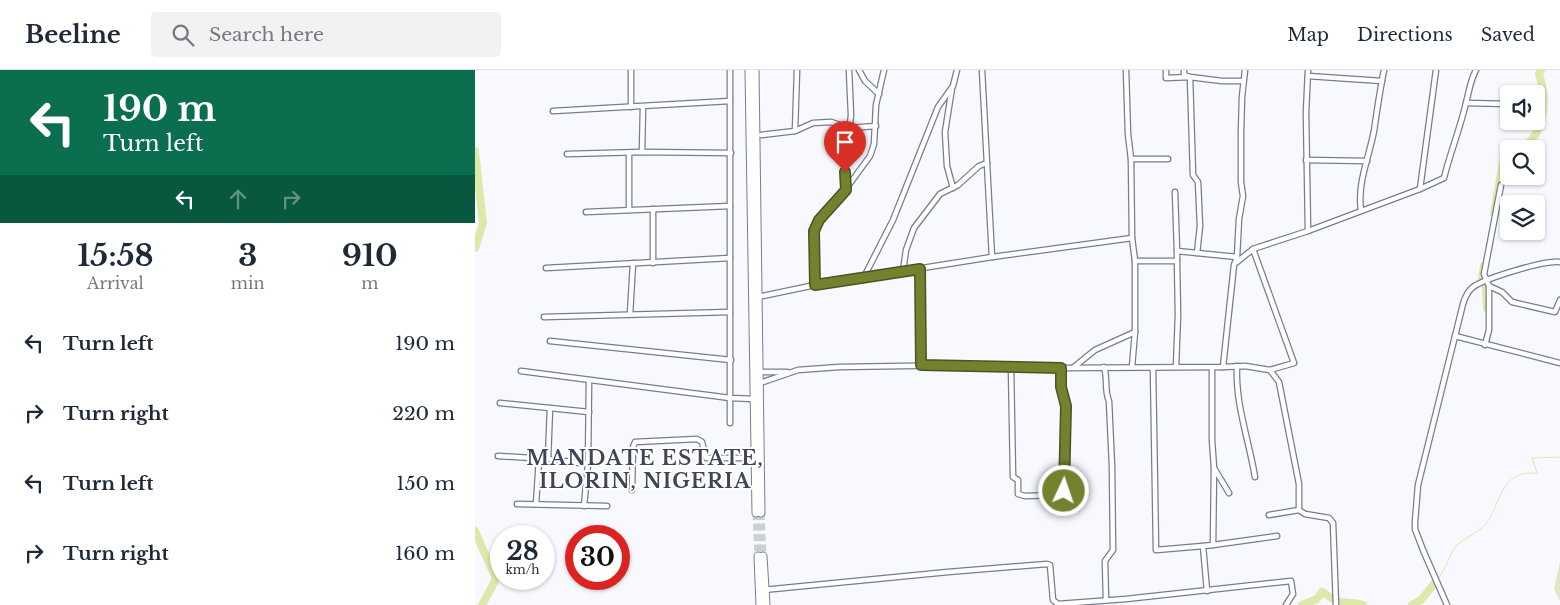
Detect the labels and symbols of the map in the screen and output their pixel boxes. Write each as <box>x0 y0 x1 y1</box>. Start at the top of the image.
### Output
pin <box>824 121 866 172</box>
district label: MANDATE ESTATE, ILORIN, NIGERIA <box>526 446 764 493</box>
position arrow <box>1037 464 1089 516</box>
speed limit sign: 30 <box>565 525 630 590</box>

